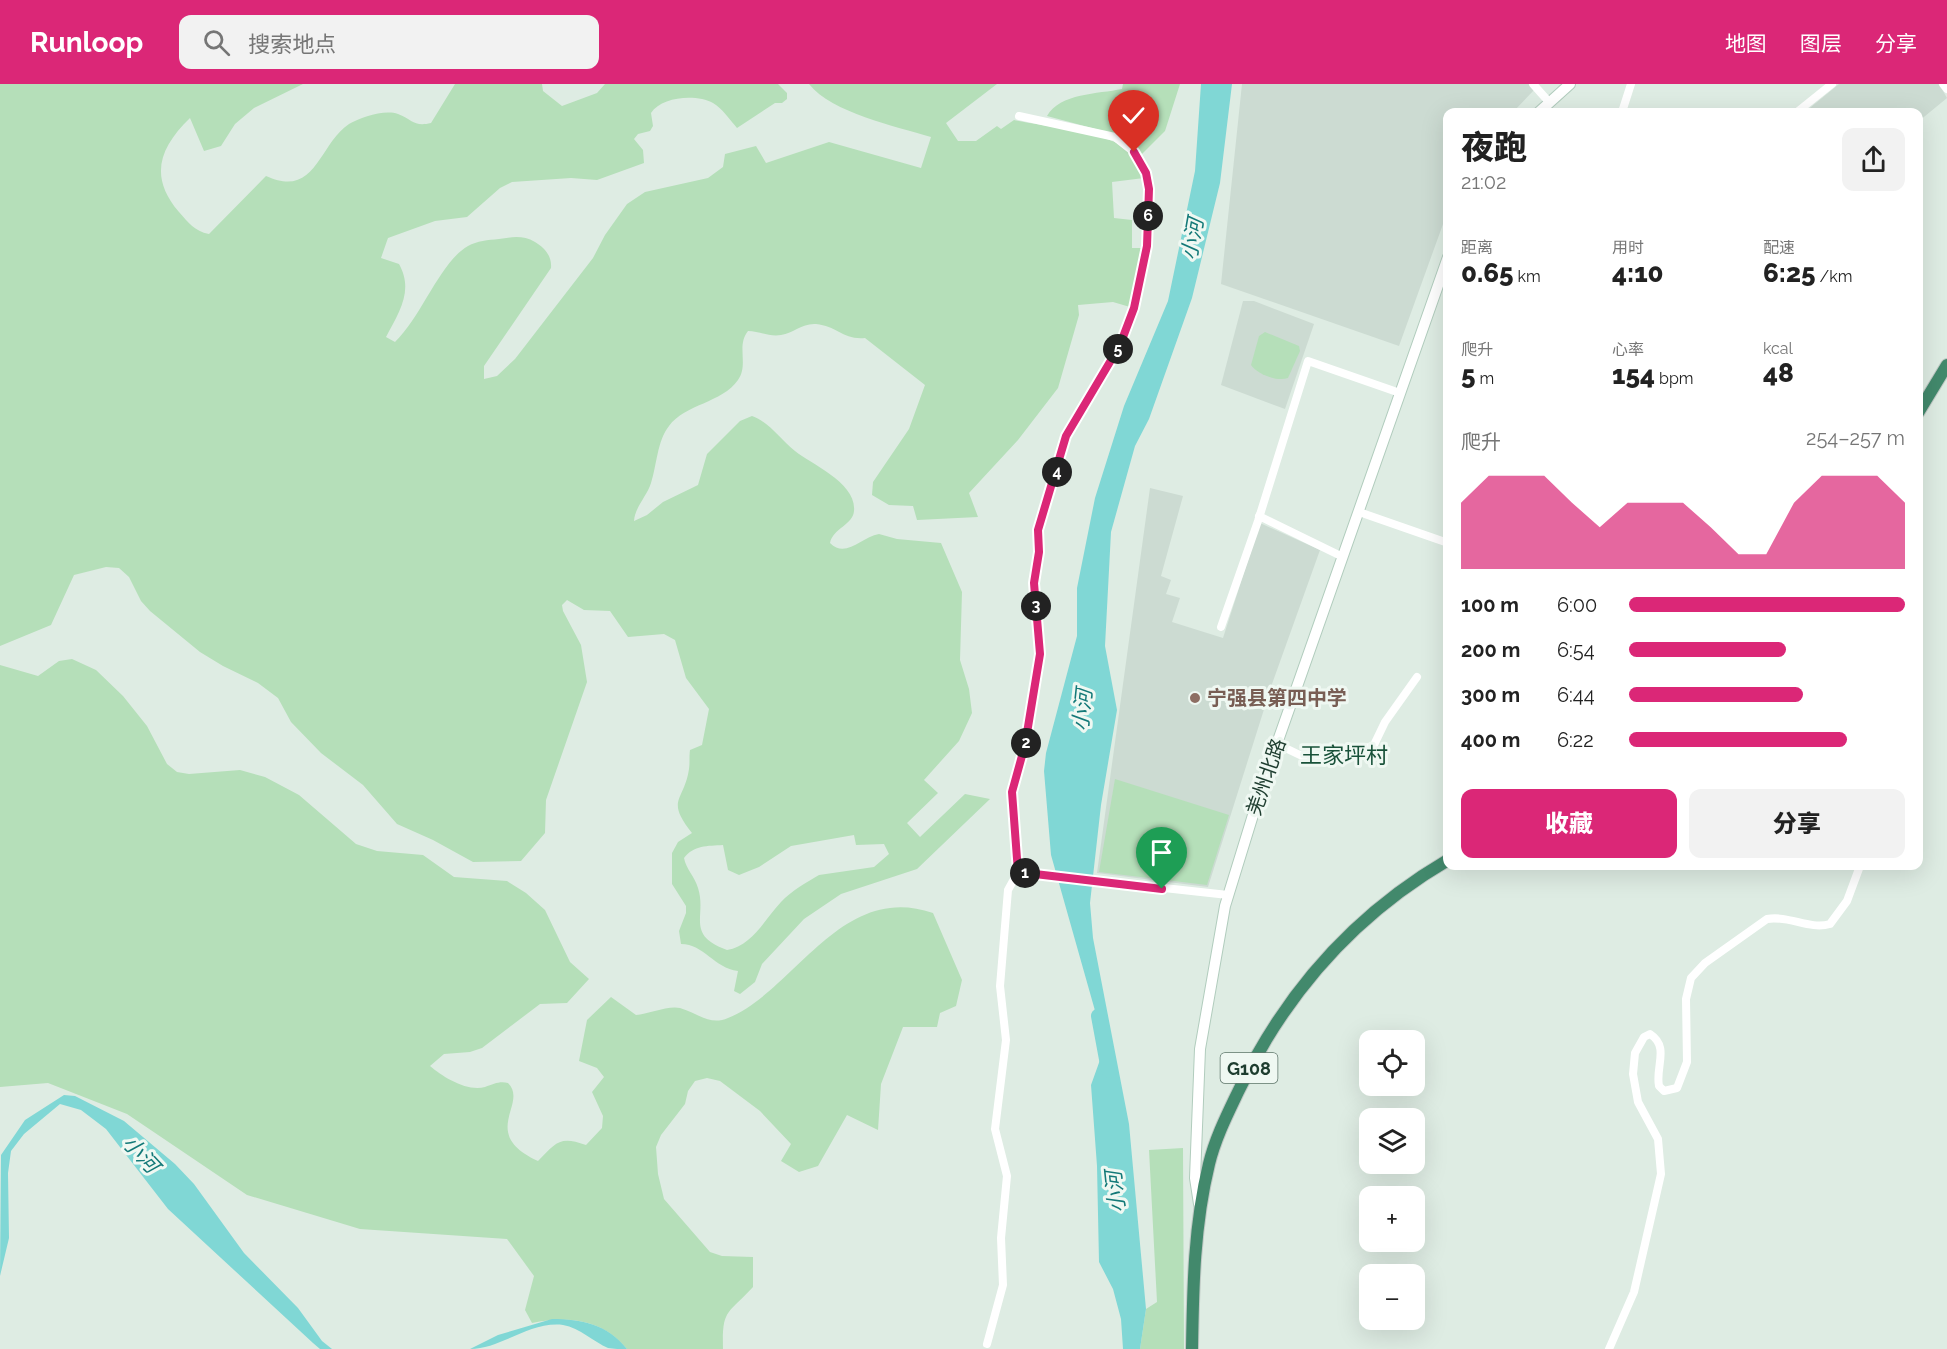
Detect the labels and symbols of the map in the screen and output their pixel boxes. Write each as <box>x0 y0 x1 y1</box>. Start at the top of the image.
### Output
pin <box>1108 90 1159 152</box>
pin: 6 <box>1133 201 1163 231</box>
water label: 小河 <box>1176 212 1209 262</box>
pin: 5 <box>1103 334 1133 364</box>
pin: 4 <box>1042 457 1072 487</box>
pin: 3 <box>1021 591 1051 621</box>
water label: 小河 <box>1067 684 1097 732</box>
place label: 宁强县第四中学 <box>1207 686 1347 710</box>
marker: 宁强县第四中学 <box>1188 691 1202 705</box>
pin: 2 <box>1011 728 1041 758</box>
street label: 羌州北路 <box>1242 735 1290 819</box>
district label: 王家坪村 <box>1300 742 1388 768</box>
pin <box>1136 827 1187 889</box>
pin: 1 <box>1010 858 1040 888</box>
road number: G108 <box>1220 1053 1278 1083</box>
water label: 小河 <box>118 1130 167 1181</box>
water label: 小河 <box>1100 1166 1130 1214</box>

